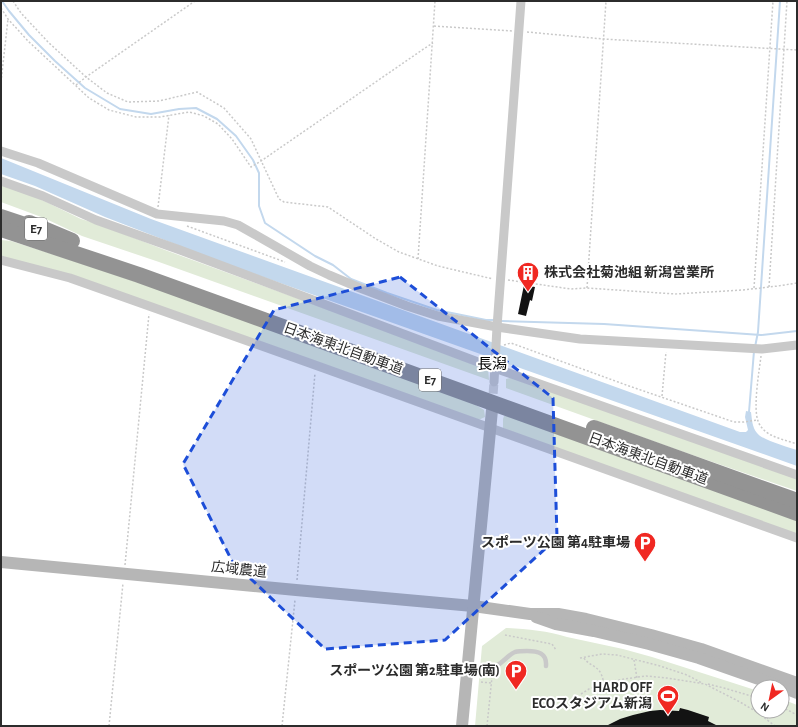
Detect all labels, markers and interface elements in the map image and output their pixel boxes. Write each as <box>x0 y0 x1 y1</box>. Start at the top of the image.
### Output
road number: E7 <box>25 218 47 240</box>
building icon: 株式会社菊池組 新潟営業所 <box>515 260 541 293</box>
place label: 株式会社菊池組 新潟営業所 <box>544 264 714 280</box>
street label: 日本海東北自動車道 <box>281 319 405 377</box>
district label: 長潟 <box>477 356 507 372</box>
road number: E7 <box>419 369 441 391</box>
street label: 日本海東北自動車道 <box>586 429 710 487</box>
parking icon: スポーツ公園 第4駐車場 <box>632 530 658 563</box>
place label: スポーツ公園 第4駐車場 <box>481 534 630 550</box>
street label: 広域農道 <box>210 559 268 580</box>
parking icon: スポーツ公園 第2駐車場(南) <box>503 658 529 691</box>
place label: スポーツ公園 第2駐車場(南) <box>329 662 500 678</box>
north arrow <box>750 679 790 719</box>
place label: HARD OFF ECOスタジアム新潟 <box>532 681 653 711</box>
sports icon: HARD OFF ECOスタジアム新潟 <box>655 683 681 716</box>
text: N <box>759 700 771 714</box>

